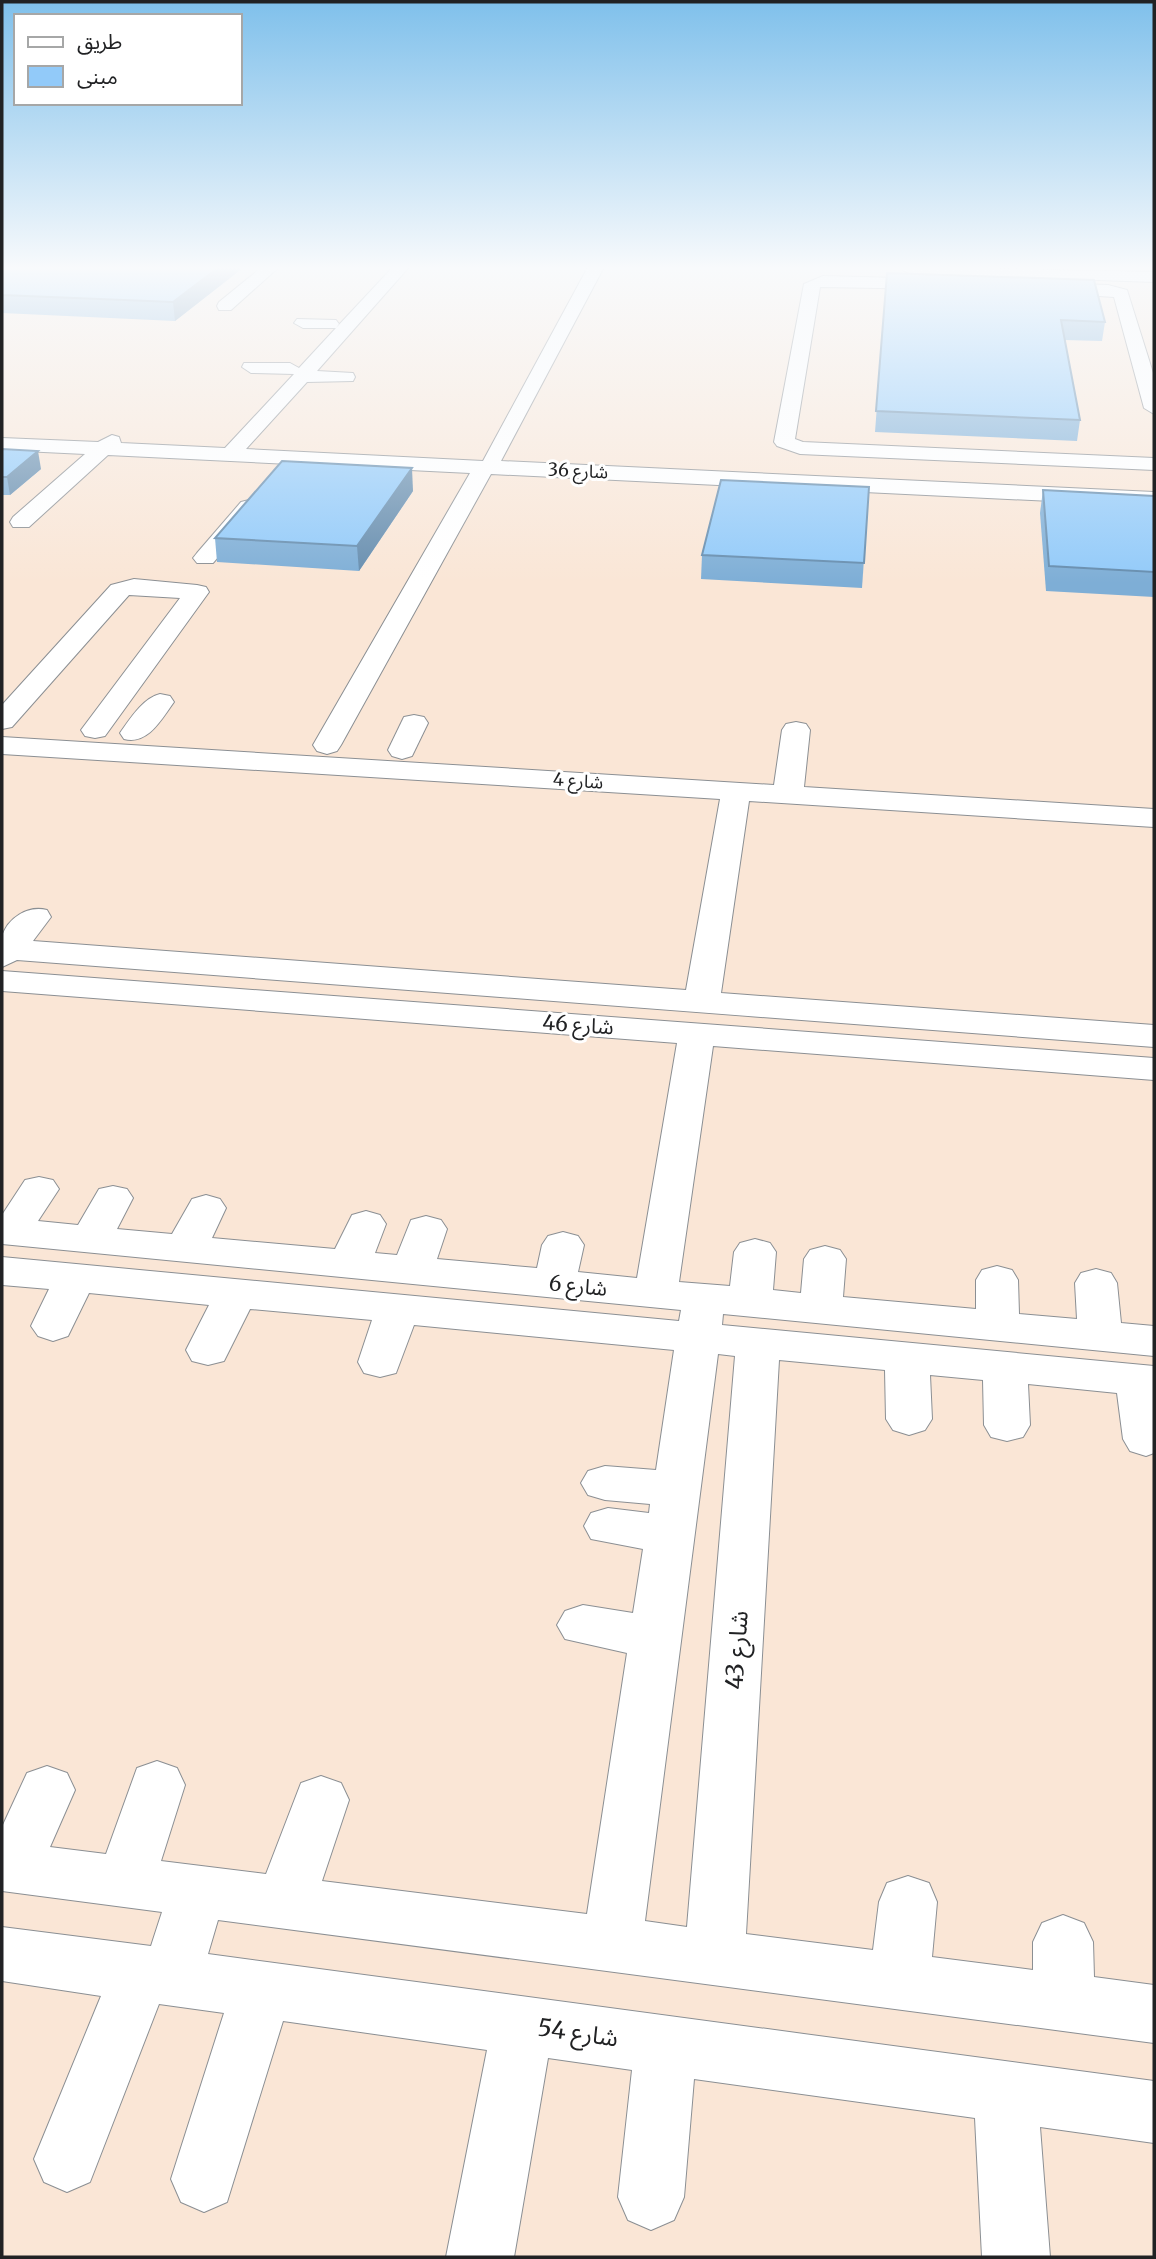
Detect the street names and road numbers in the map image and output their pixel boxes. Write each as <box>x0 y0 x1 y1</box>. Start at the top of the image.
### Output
street label: شارع 36 <box>547 457 609 487</box>
street label: شارع 4 <box>552 767 604 797</box>
street label: شارع 46 <box>541 1009 615 1042</box>
street label: شارع 6 <box>547 1269 609 1304</box>
street label: شارع 43 <box>718 1610 757 1691</box>
street label: شارع 54 <box>536 2012 620 2055</box>

